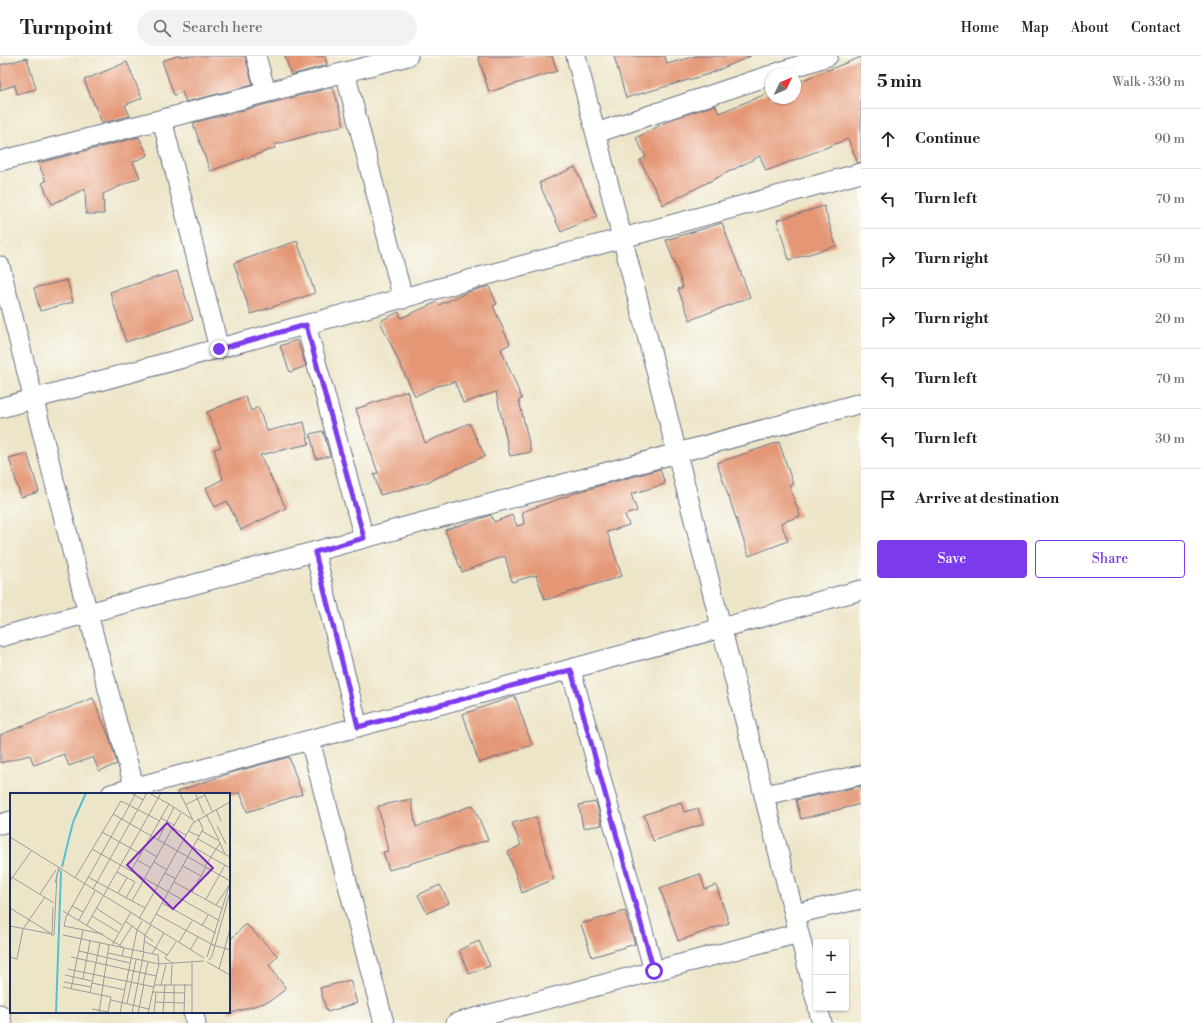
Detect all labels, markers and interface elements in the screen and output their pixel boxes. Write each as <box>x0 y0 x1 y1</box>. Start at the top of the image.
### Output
search box <box>137 10 417 46</box>
text: Turnpoint <box>20 16 113 40</box>
icon: search <box>151 17 173 39</box>
text: Search here <box>183 18 263 37</box>
text: Home <box>961 19 999 37</box>
text: Map <box>1021 19 1049 37</box>
text: About <box>1071 19 1109 37</box>
text: Contact <box>1131 19 1181 37</box>
north arrow <box>765 68 801 104</box>
text: 5 min <box>877 71 922 93</box>
text: Walk · 330 m <box>1112 74 1185 90</box>
icon: ahead <box>877 128 899 150</box>
text: Continue <box>915 129 980 148</box>
text: 90 m <box>1154 131 1185 147</box>
icon: left <box>877 188 899 210</box>
text: Turn left <box>915 189 977 208</box>
text: 70 m <box>1156 191 1185 207</box>
icon: right <box>877 248 899 270</box>
text: Turn right <box>915 249 989 268</box>
text: 50 m <box>1155 251 1185 267</box>
icon: right <box>877 308 899 330</box>
text: Turn right <box>915 309 989 328</box>
text: 20 m <box>1155 311 1185 327</box>
route end <box>210 340 228 358</box>
icon: left <box>877 368 899 390</box>
text: Turn left <box>915 369 977 388</box>
text: 70 m <box>1156 371 1185 387</box>
icon: left <box>877 428 899 450</box>
text: Turn left <box>915 429 977 448</box>
text: 30 m <box>1155 431 1185 447</box>
icon: arrive <box>877 488 899 510</box>
text: Arrive at destination <box>915 489 1059 508</box>
button: Save <box>877 540 1027 578</box>
button: Share <box>1035 540 1185 578</box>
inset map <box>10 793 230 1013</box>
map controls <box>813 939 849 1011</box>
button: + <box>813 939 849 975</box>
route start <box>645 962 663 980</box>
button: − <box>813 975 849 1011</box>

